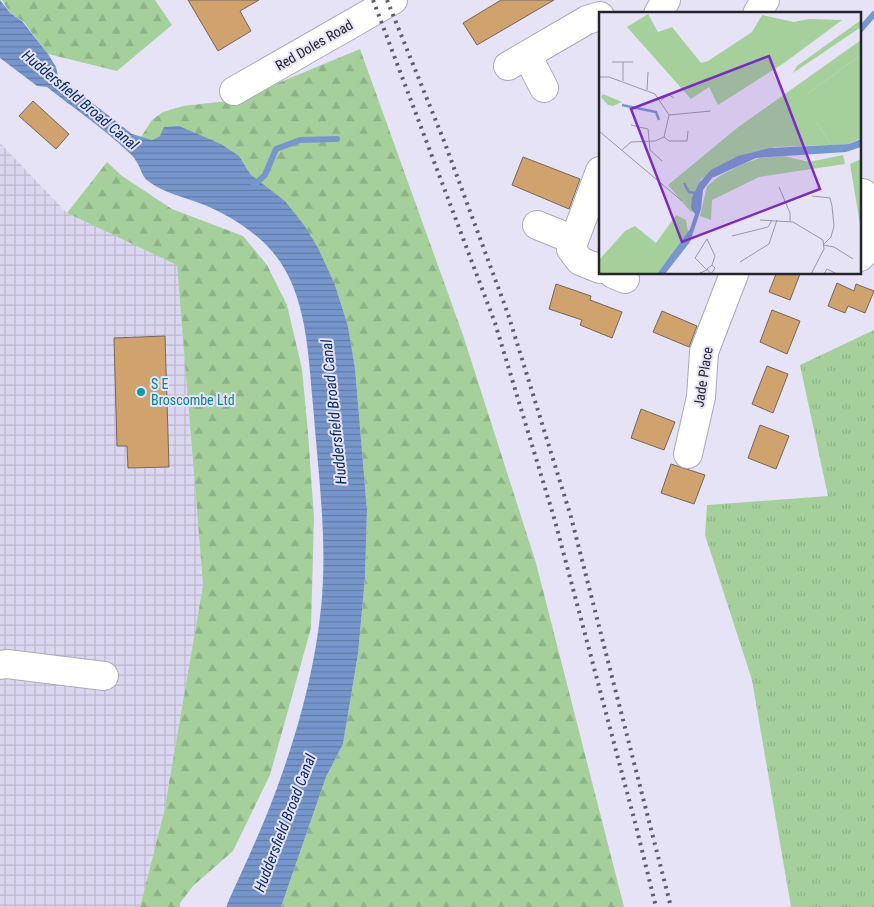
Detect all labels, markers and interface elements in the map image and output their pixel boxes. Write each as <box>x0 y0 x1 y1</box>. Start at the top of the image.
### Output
inset map <box>599 12 862 275</box>
street label: Red Doles Road <box>272 16 356 74</box>
water label: Huddersfield Broad Canal <box>18 46 142 154</box>
water label: Huddersfield Broad Canal <box>317 338 351 486</box>
street label: Jade Place <box>690 345 716 408</box>
place label: S E Broscombe Ltd <box>151 376 235 408</box>
marker: S E Broscombe Ltd <box>135 386 147 398</box>
water label: Huddersfield Broad Canal <box>250 751 320 894</box>

